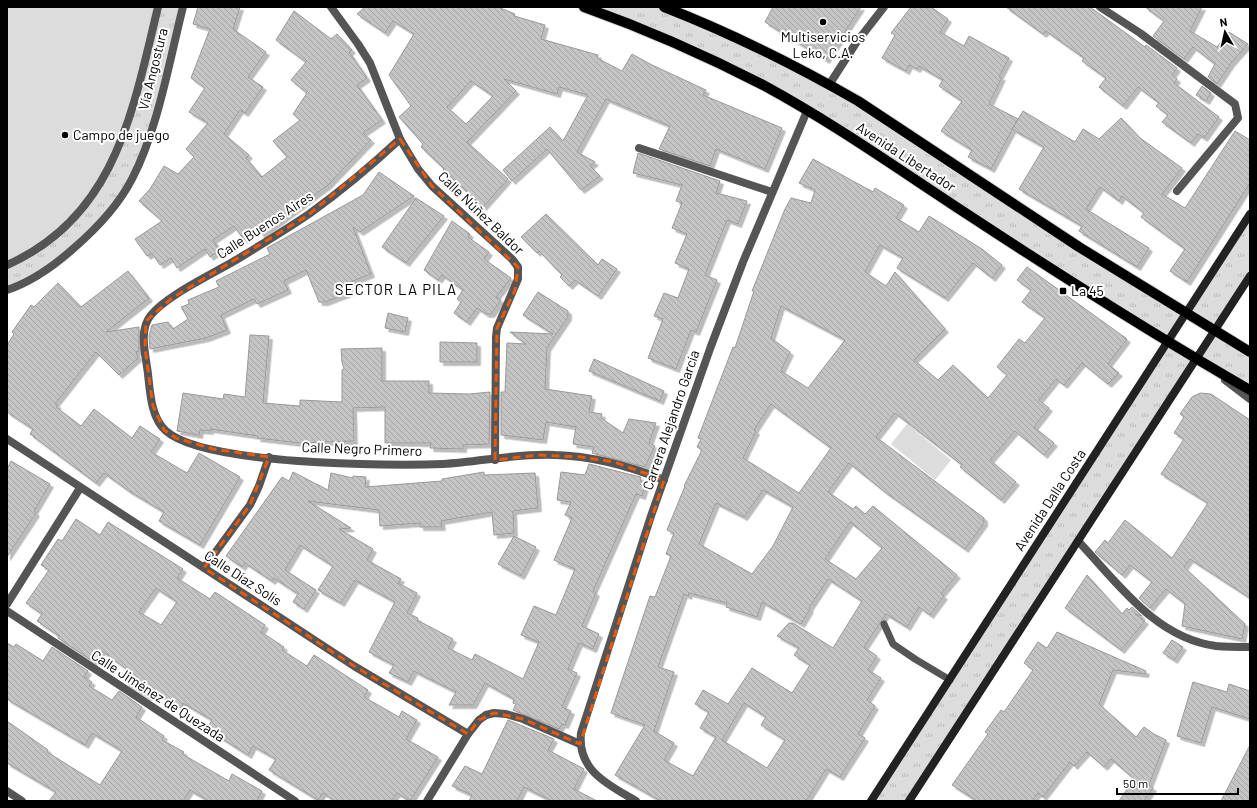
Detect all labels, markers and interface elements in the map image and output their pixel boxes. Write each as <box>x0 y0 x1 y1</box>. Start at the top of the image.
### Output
north arrow <box>1205 12 1245 52</box>
text: N <box>1219 15 1228 29</box>
marker: Multiservicios Leko, C.A. <box>818 17 828 27</box>
street label: Vía Angostura <box>134 26 171 112</box>
place label: Multiservicios Leko, C.A. <box>781 28 866 61</box>
street label: Avenida Libertador <box>853 118 959 195</box>
place label: Campo de juego <box>73 126 170 143</box>
marker: Campo de juego <box>60 130 70 140</box>
street label: Calle Núñez Baldor <box>435 167 528 258</box>
street label: Calle Buenos Aires <box>213 187 316 262</box>
district label: SECTOR LA PILA <box>335 280 457 298</box>
place label: La 45 <box>1071 282 1104 299</box>
marker: La 45 <box>1058 286 1068 296</box>
street label: Carrera Alejandro García <box>639 348 702 492</box>
street label: Calle Negro Primero <box>301 438 423 459</box>
street label: Avenida Dalla Costa <box>1010 446 1089 554</box>
street label: Calle Díaz Solís <box>201 546 285 609</box>
street label: Calle Jiménez de Quezada <box>88 646 228 745</box>
scale bar <box>1117 770 1238 796</box>
text: 50 m <box>1123 776 1148 790</box>

